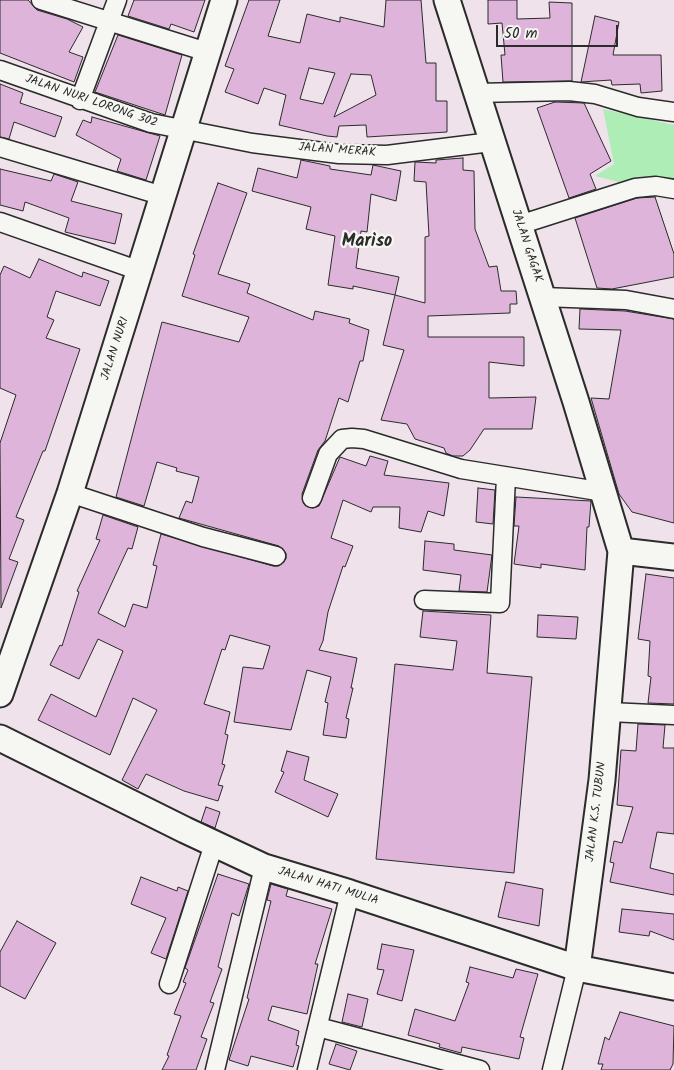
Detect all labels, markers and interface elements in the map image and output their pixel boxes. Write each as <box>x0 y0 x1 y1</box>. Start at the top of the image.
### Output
scale bar <box>499 15 622 47</box>
text: 50 m <box>504 22 538 46</box>
street label: JALAN NURI LORONG 302 <box>23 73 159 131</box>
street label: JALAN MERAK <box>298 141 376 161</box>
street label: JALAN GAGAK <box>507 208 545 284</box>
district label: Mariso <box>342 232 392 254</box>
street label: JALAN NURI <box>99 316 133 382</box>
street label: JALAN K.S. TUBUN <box>584 761 610 863</box>
street label: JALAN HATI MULIA <box>276 865 380 909</box>

